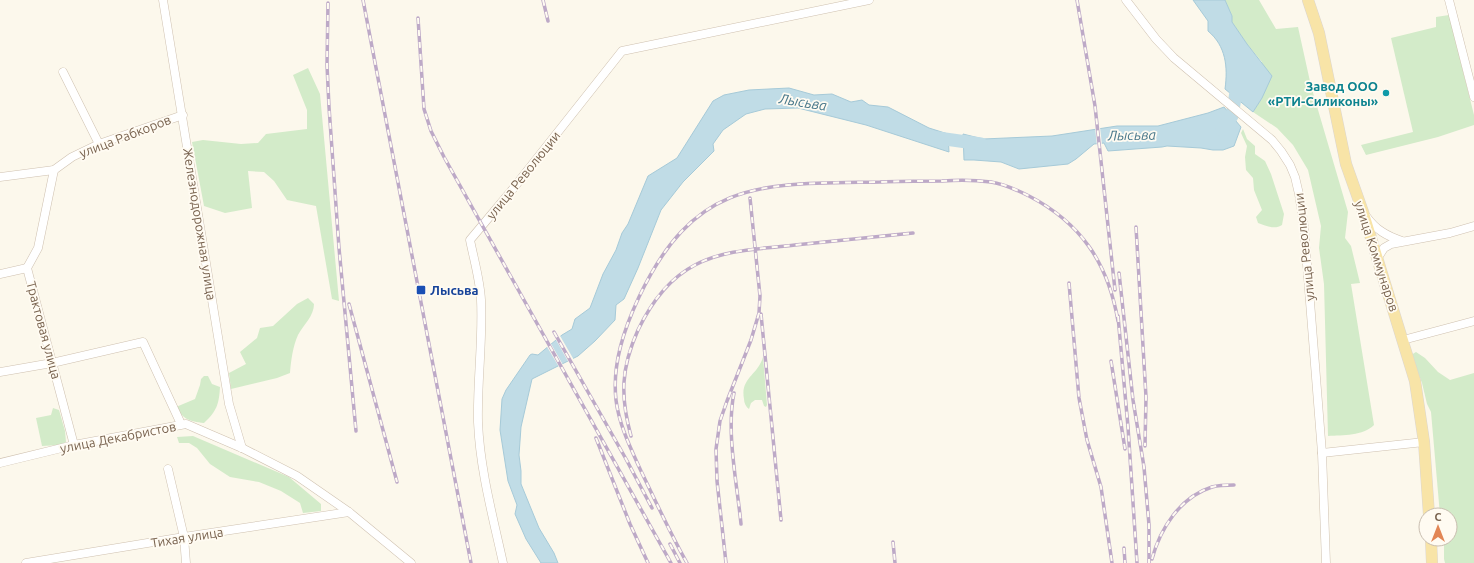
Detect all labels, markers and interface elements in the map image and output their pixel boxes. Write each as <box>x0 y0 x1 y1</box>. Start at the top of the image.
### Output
place label: Завод ООО «РТИ-Силиконы» <box>1268 79 1379 108</box>
marker: Завод ООО «РТИ-Силиконы» <box>1381 88 1391 98</box>
water label: Лысьва <box>777 90 828 114</box>
street label: улица Рабкоров <box>77 112 173 160</box>
water label: Лысьва <box>1107 127 1157 143</box>
street label: улица Революции <box>483 128 563 222</box>
street label: Железнодорожная улица <box>181 147 219 301</box>
street label: улица Революции <box>1291 192 1317 302</box>
street label: улица Коммунаров <box>1352 199 1402 313</box>
street label: Трактовая улица <box>24 280 64 380</box>
place label: Лысьва <box>430 283 479 297</box>
marker: Лысьва <box>415 284 427 296</box>
street label: улица Декабристов <box>59 419 177 455</box>
north arrow <box>1418 507 1458 547</box>
text: С <box>1434 511 1442 523</box>
street label: Тихая улица <box>150 524 224 550</box>

